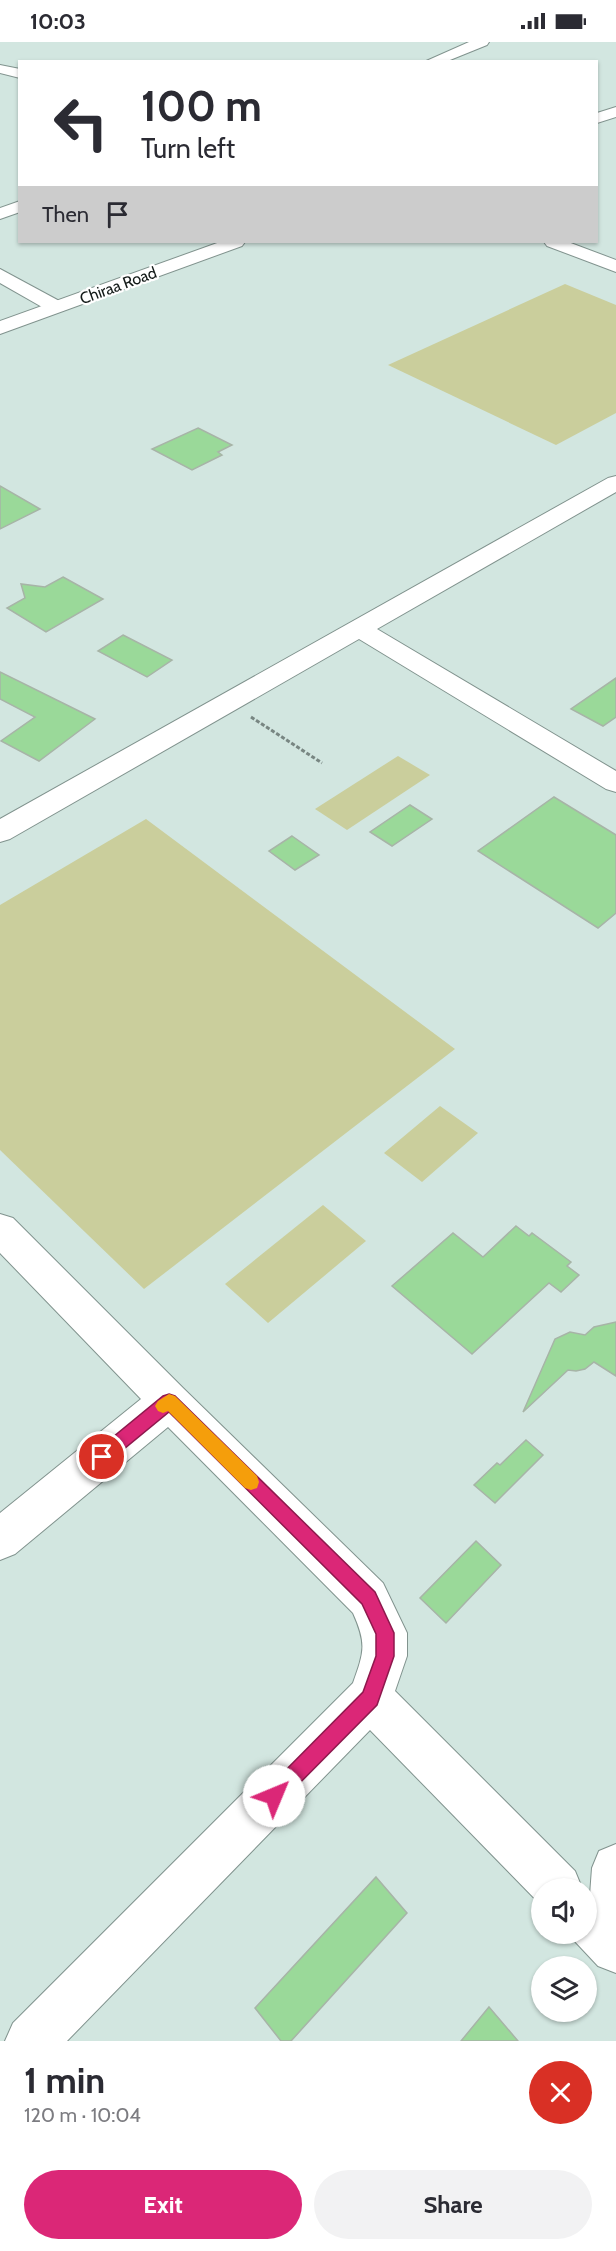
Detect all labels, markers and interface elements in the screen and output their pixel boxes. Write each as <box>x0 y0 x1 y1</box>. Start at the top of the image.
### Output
text: 10:03 <box>30 8 86 35</box>
text: 100 m <box>141 80 262 132</box>
icon: left <box>42 84 120 162</box>
text: Turn left <box>141 132 235 165</box>
icon: arrive <box>101 198 134 231</box>
text: Then <box>42 201 89 228</box>
street label: Chiraa Road <box>77 263 159 308</box>
pin <box>76 1431 127 1482</box>
icon: arrive <box>85 1440 118 1473</box>
position arrow <box>242 1764 306 1828</box>
map controls <box>531 1878 597 2022</box>
button: sound <box>531 1878 597 1944</box>
button: layers <box>531 1956 597 2022</box>
text: 1 min <box>24 2058 105 2102</box>
button: close <box>529 2061 592 2124</box>
text: 120 m · 10:04 <box>24 2103 141 2127</box>
button: Exit <box>24 2170 302 2239</box>
button: Share <box>314 2170 592 2239</box>

